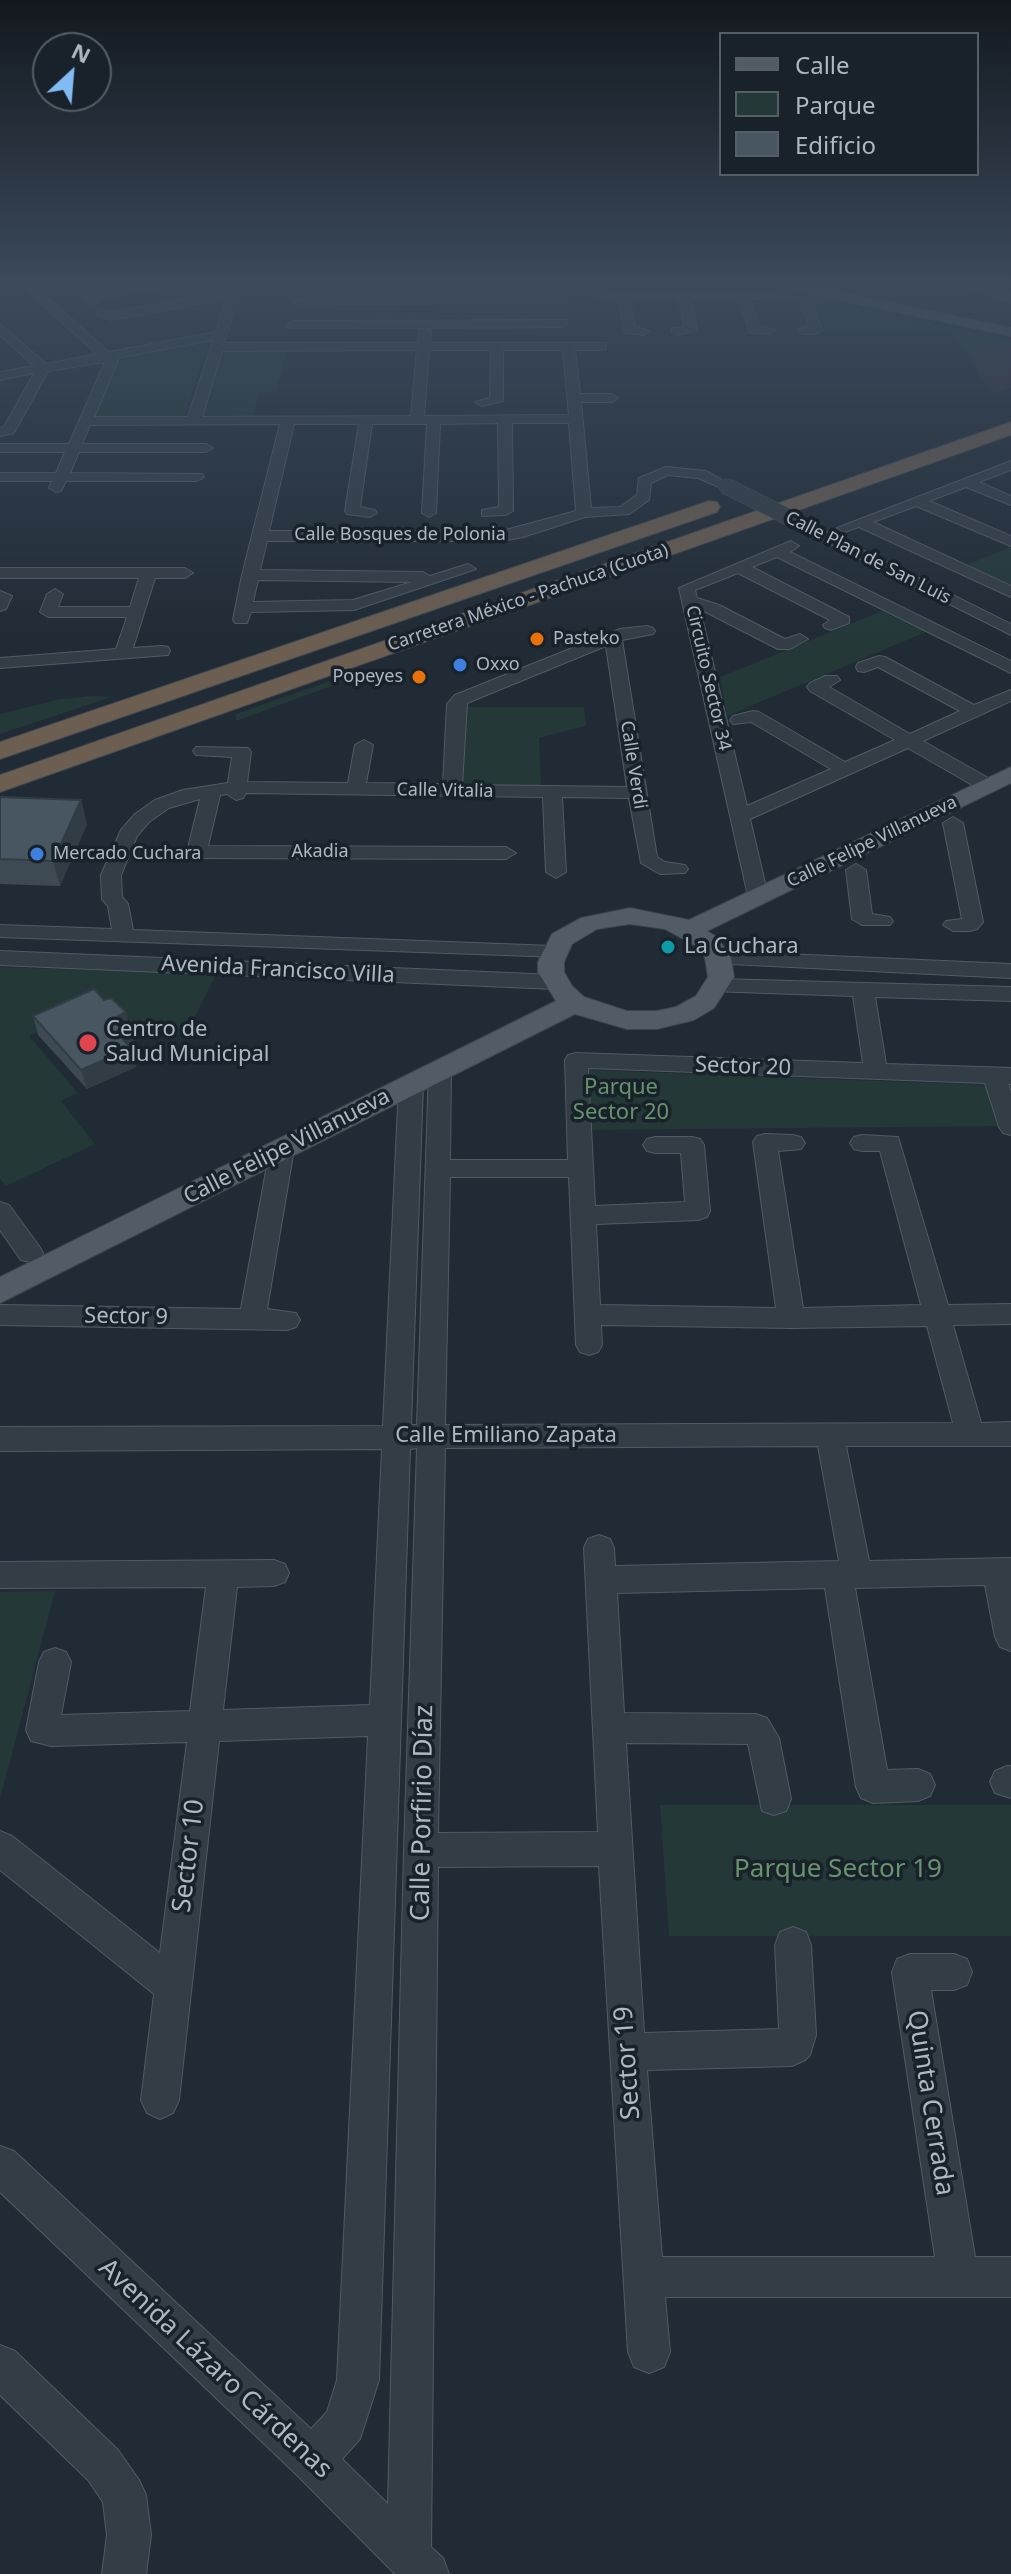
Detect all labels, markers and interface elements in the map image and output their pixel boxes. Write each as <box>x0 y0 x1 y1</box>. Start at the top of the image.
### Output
north arrow <box>32 32 112 112</box>
legend <box>719 32 979 176</box>
text: N <box>67 35 96 70</box>
text: Calle <box>795 48 850 81</box>
text: Parque <box>795 88 876 121</box>
text: Edificio <box>795 128 876 161</box>
street label: Calle Plan de San Luis <box>782 507 954 609</box>
street label: Calle Bosques de Polonia <box>294 524 506 546</box>
street label: Carretera México - Pachuca (Cuota) <box>385 540 671 656</box>
street label: Circuito Sector 34 <box>681 603 735 753</box>
place label: Pasteko <box>553 628 620 650</box>
marker: Pasteko <box>528 630 546 648</box>
place label: Oxxo <box>476 654 520 676</box>
marker: Oxxo <box>451 656 469 674</box>
place label: Popeyes <box>332 666 403 688</box>
marker: Popeyes <box>410 668 428 686</box>
street label: Calle Verdi <box>615 719 651 811</box>
street label: Calle Vitalia <box>396 779 494 803</box>
street label: Calle Felipe Villanueva <box>784 791 960 893</box>
street label: Akadia <box>291 841 349 863</box>
place label: Mercado Cuchara <box>53 843 201 865</box>
marker: Mercado Cuchara <box>28 845 46 863</box>
place label: La Cuchara <box>684 934 799 960</box>
marker: La Cuchara <box>659 938 677 956</box>
street label: Avenida Francisco Villa <box>161 951 395 989</box>
place label: Centro de Salud Municipal <box>106 1017 270 1068</box>
marker: Centro de Salud Municipal <box>77 1032 99 1054</box>
street label: Sector 20 <box>694 1052 792 1082</box>
park label: Parque Sector 20 <box>573 1075 669 1126</box>
street label: Calle Felipe Villanueva <box>180 1084 394 1210</box>
street label: Sector 9 <box>84 1303 168 1331</box>
street label: Calle Emiliano Zapata <box>395 1423 617 1449</box>
street label: Calle Porfirio Díaz <box>406 1705 440 1921</box>
street label: Sector 10 <box>167 1798 211 1914</box>
park label: Parque Sector 19 <box>734 1854 942 1886</box>
street label: Sector 19 <box>608 2005 648 2121</box>
street label: Quinta Cerrada <box>900 2008 960 2198</box>
street label: Avenida Lázaro Cárdenas <box>92 2253 338 2485</box>

